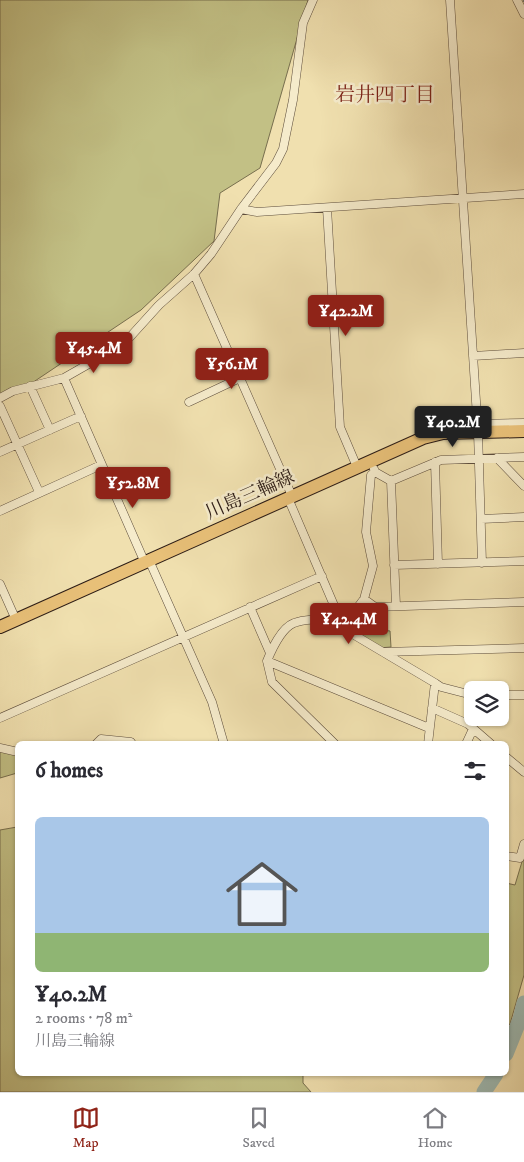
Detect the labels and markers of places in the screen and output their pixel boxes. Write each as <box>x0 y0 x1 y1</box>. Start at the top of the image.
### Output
pin: ¥42.2M <box>305 294 387 337</box>
pin: ¥45.4M <box>53 332 135 374</box>
pin: ¥56.1M <box>191 348 273 390</box>
pin: ¥40.2M <box>412 406 494 448</box>
pin: ¥52.8M <box>92 466 174 509</box>
pin: ¥42.4M <box>308 602 390 645</box>

